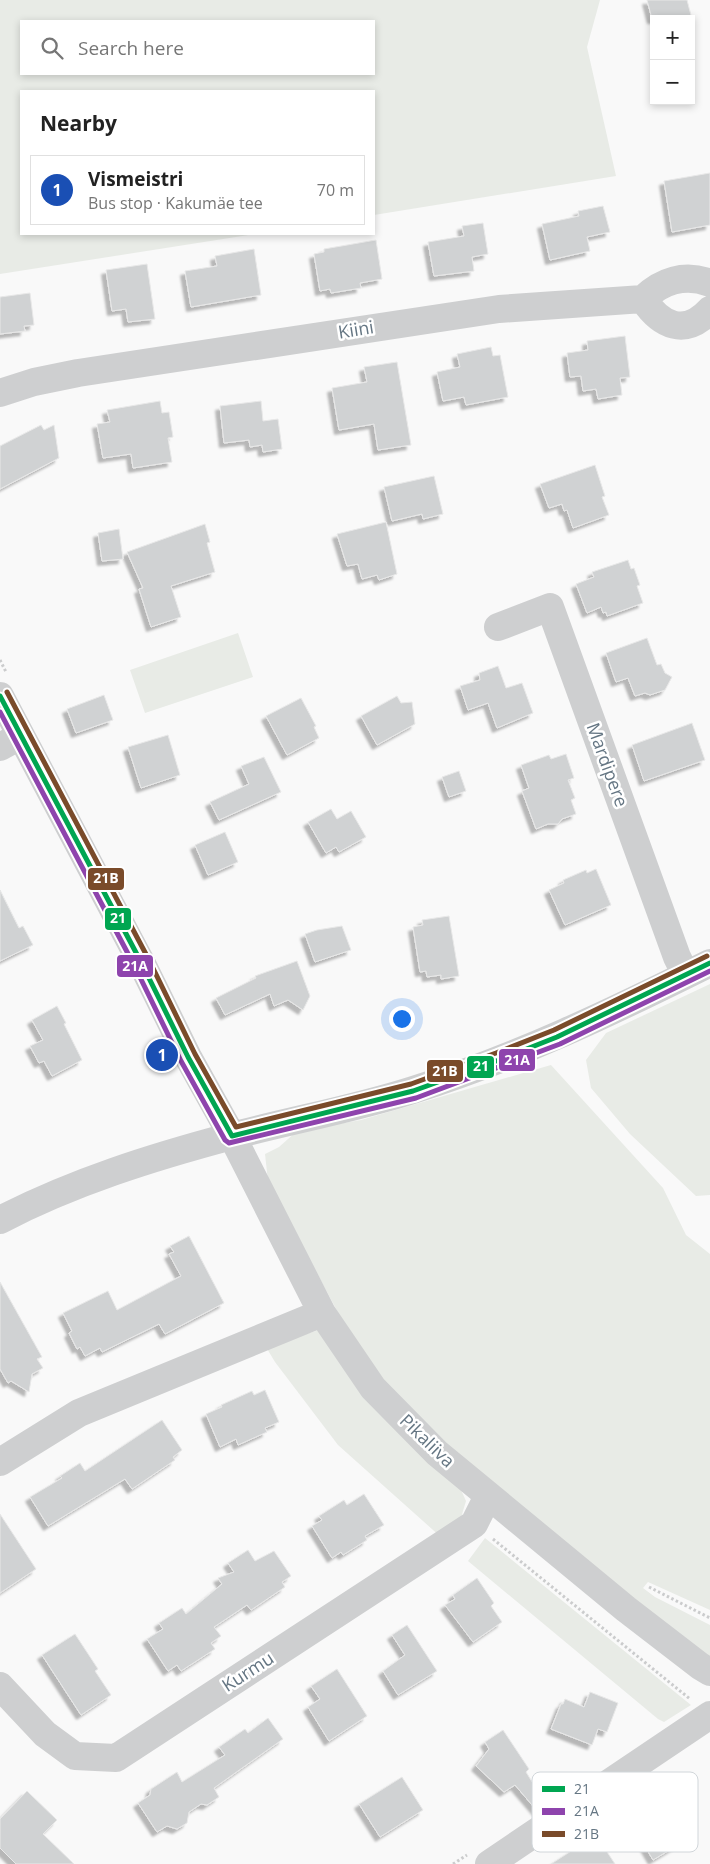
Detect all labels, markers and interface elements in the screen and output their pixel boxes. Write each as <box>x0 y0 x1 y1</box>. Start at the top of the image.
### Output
map controls <box>650 15 695 105</box>
button: + <box>650 15 695 60</box>
search box <box>20 20 375 75</box>
icon: search <box>38 34 66 62</box>
text: Search here <box>78 35 184 61</box>
button: − <box>650 60 695 105</box>
text: Nearby <box>40 109 117 137</box>
text: Vismeistri <box>88 166 183 192</box>
text: 1 <box>52 179 62 201</box>
text: 70 m <box>317 179 354 201</box>
text: Bus stop · Kakumäe tee <box>88 192 263 214</box>
street label: Kiini <box>336 314 375 344</box>
street label: Mardipere <box>582 719 634 810</box>
line badge: 21B <box>87 867 125 891</box>
text: 21B <box>93 868 119 887</box>
line badge: 21 <box>104 907 132 931</box>
text: 21 <box>110 908 126 927</box>
line badge: 21A <box>116 954 154 978</box>
text: 21A <box>122 956 148 975</box>
your location <box>389 1006 415 1032</box>
pin: 1 <box>146 1036 178 1074</box>
line badge: 21A <box>498 1048 536 1072</box>
text: 21A <box>504 1050 530 1069</box>
line badge: 21 <box>466 1055 495 1079</box>
text: 21 <box>473 1056 489 1075</box>
line badge: 21B <box>426 1059 464 1083</box>
text: 21B <box>432 1061 458 1080</box>
street label: Pikaliiva <box>395 1408 460 1472</box>
street label: Kurmu <box>217 1646 278 1697</box>
legend <box>532 1772 698 1852</box>
text: 21 <box>574 1779 590 1798</box>
text: 21A <box>574 1801 599 1820</box>
text: 21B <box>574 1824 599 1843</box>

